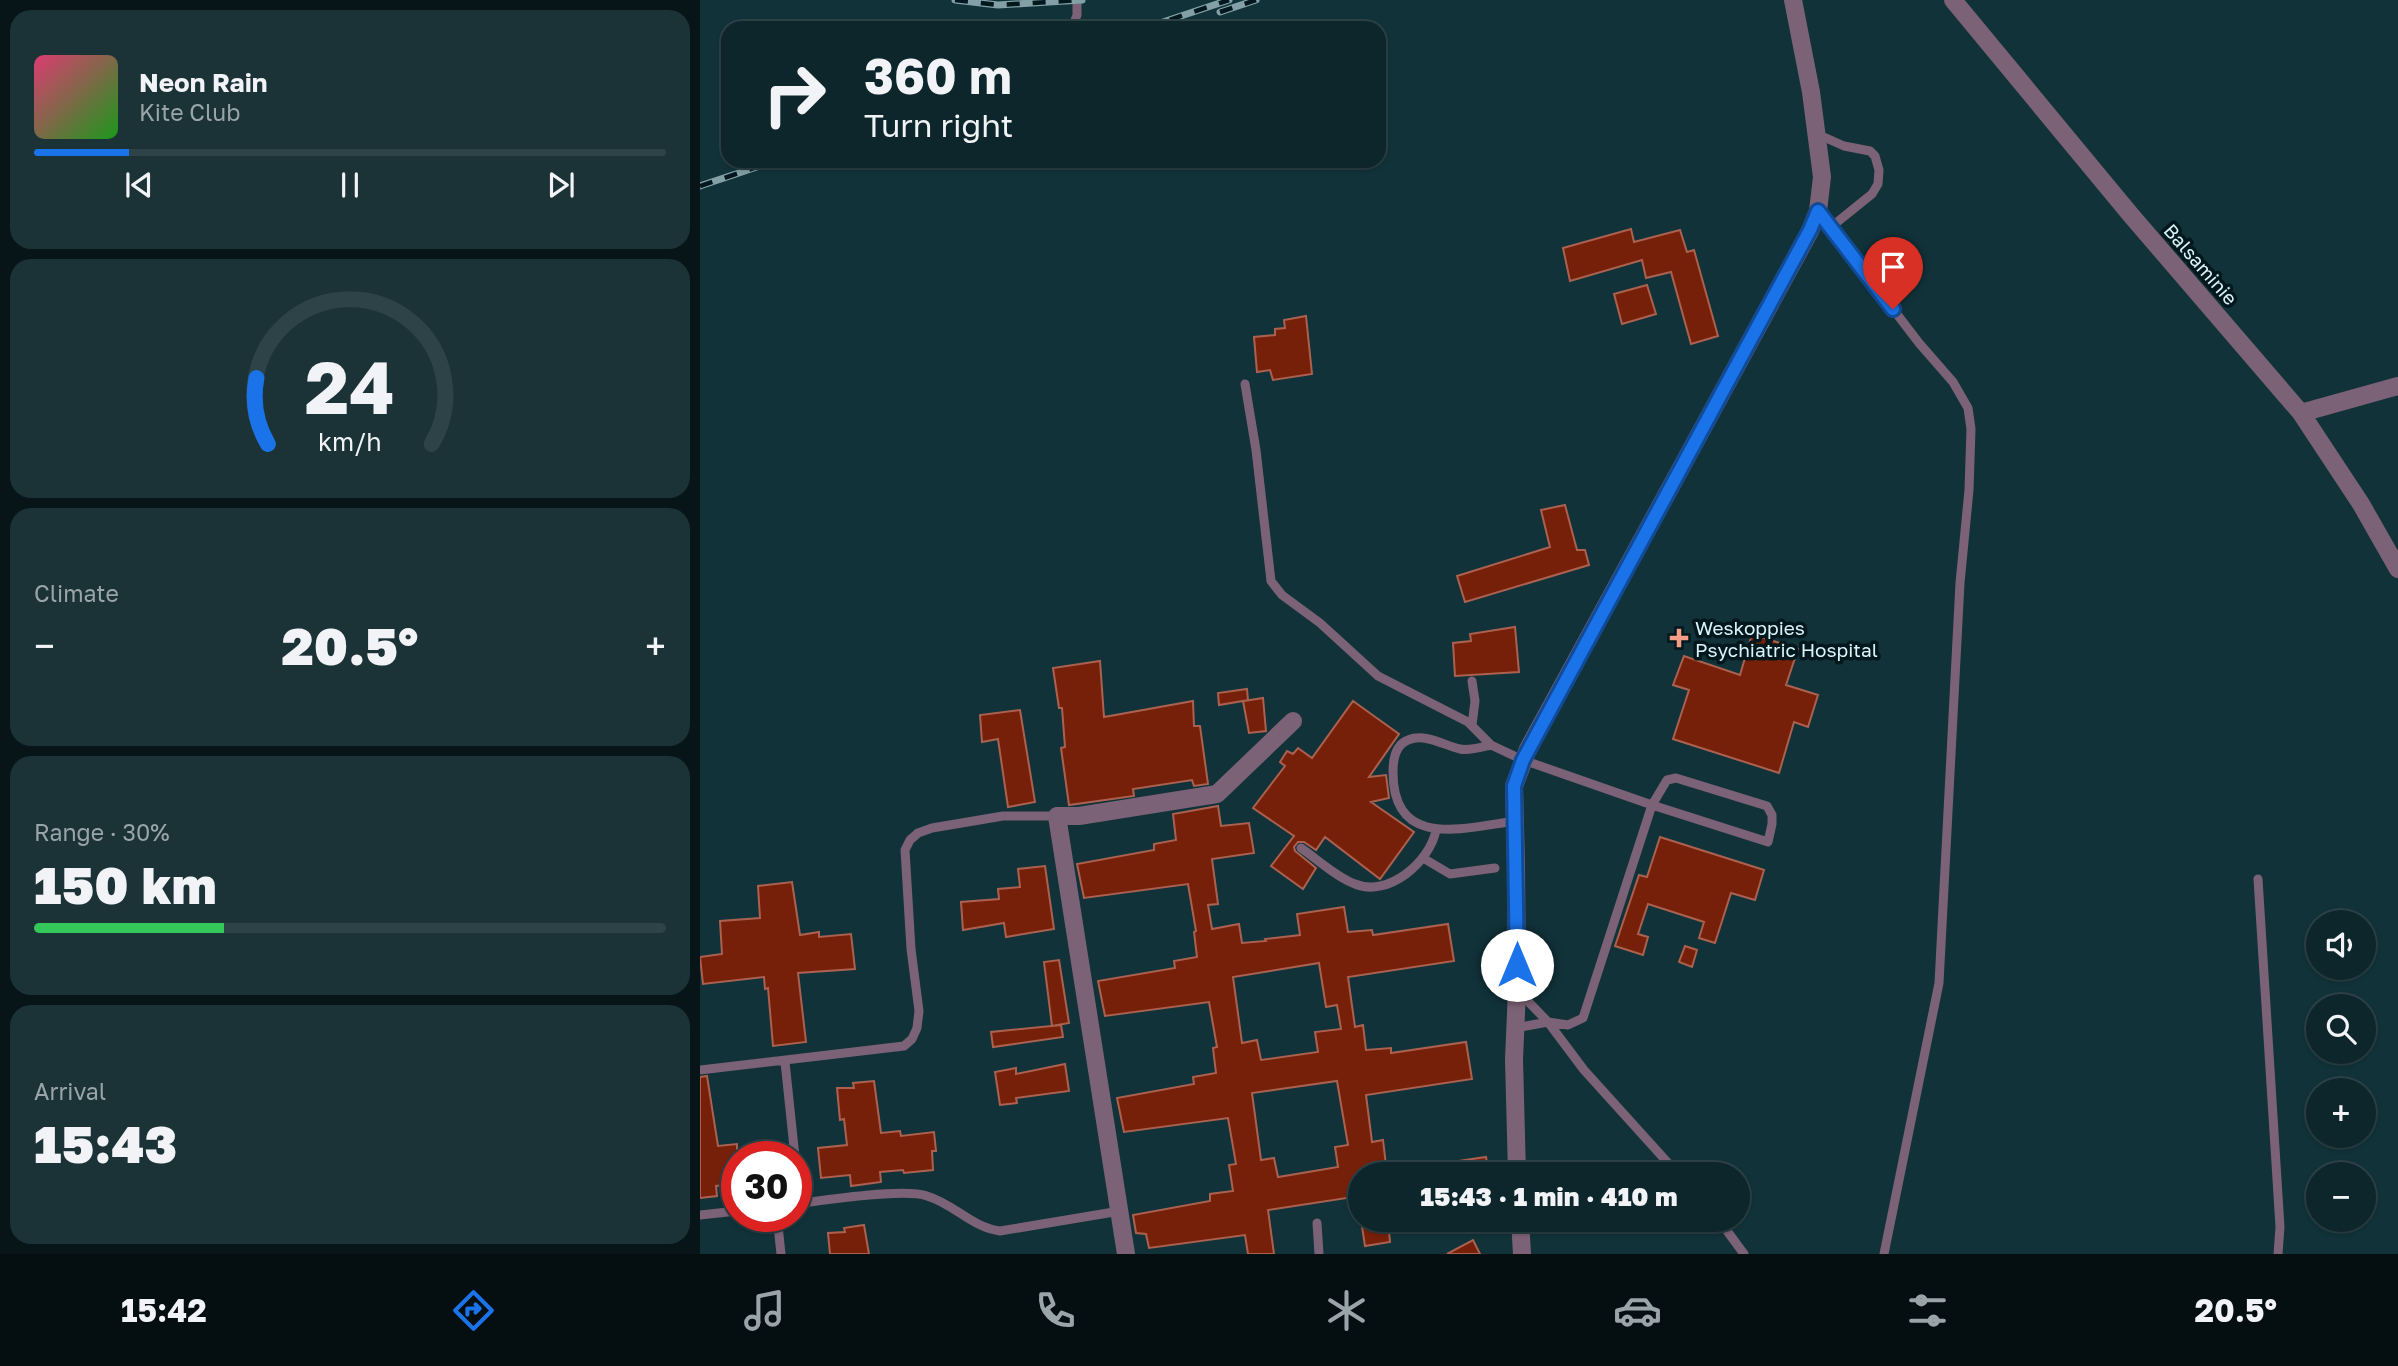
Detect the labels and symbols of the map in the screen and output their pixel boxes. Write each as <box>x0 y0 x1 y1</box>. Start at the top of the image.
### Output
street label: Balsaminie <box>2159 219 2243 309</box>
pin <box>1863 237 1923 309</box>
place label: Weskoppies Psychiatric Hospital <box>1695 616 1878 661</box>
marker: Weskoppies Psychiatric Hospital <box>1669 628 1689 648</box>
position arrow <box>1480 928 1554 1002</box>
speed limit sign: 30 <box>721 1141 812 1232</box>

